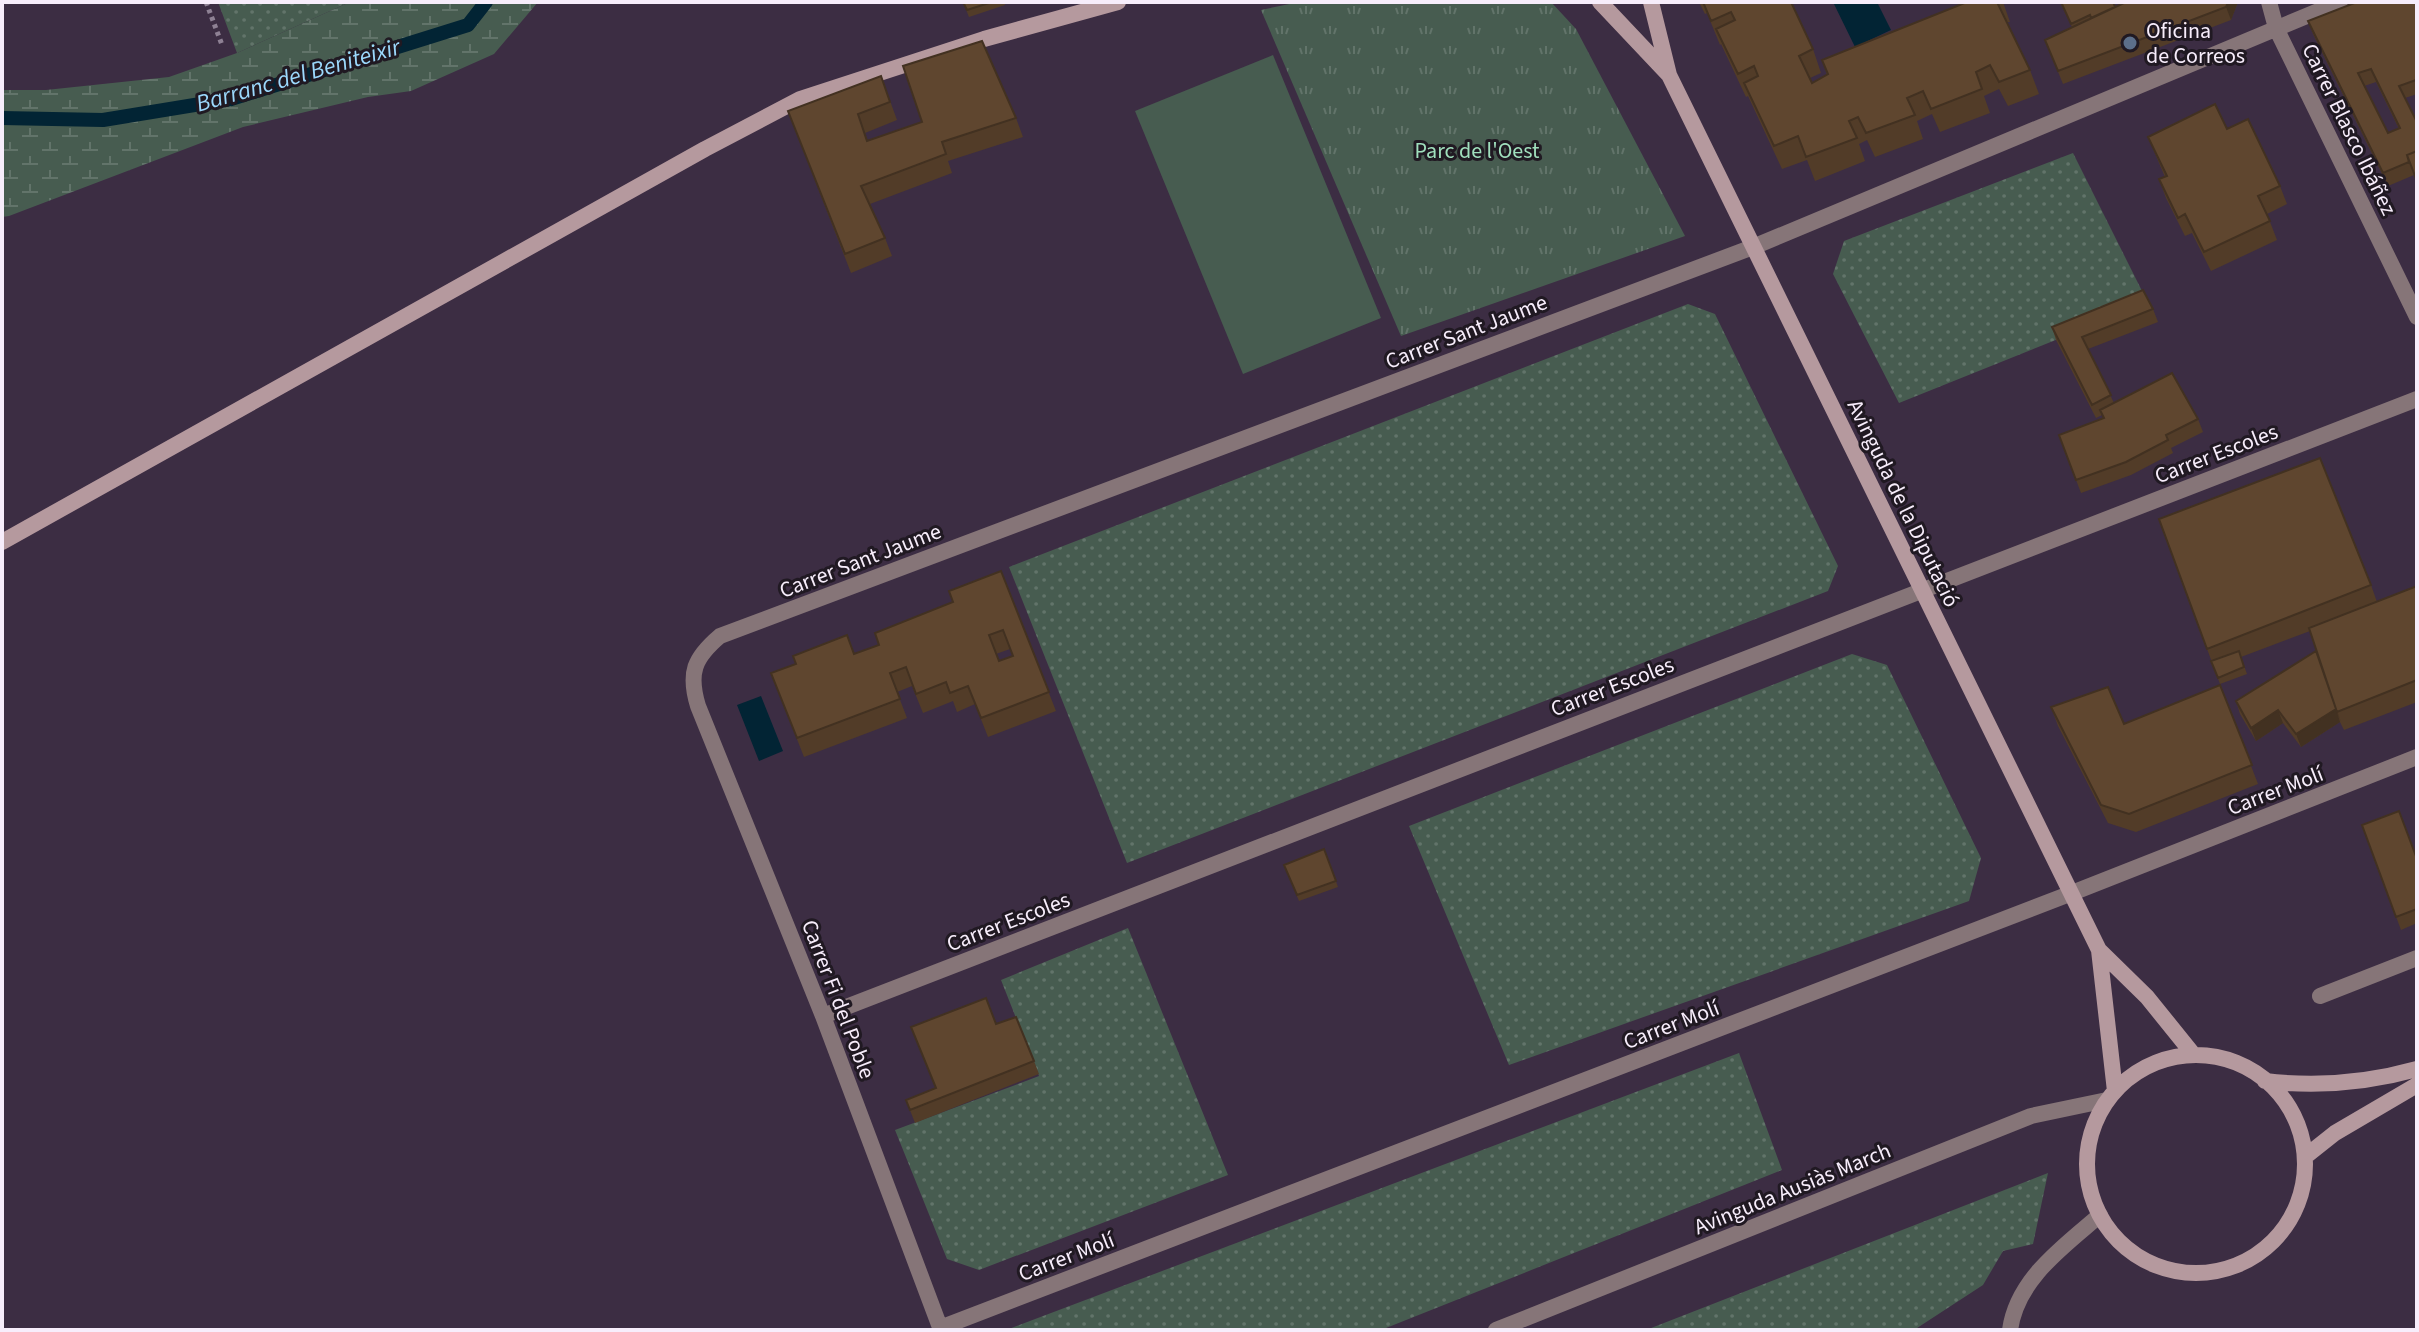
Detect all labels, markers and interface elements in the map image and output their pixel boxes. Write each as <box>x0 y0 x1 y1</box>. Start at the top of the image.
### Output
place label: Oficina de Correos <box>2146 15 2245 72</box>
water label: Barranc del Beniteixir <box>192 29 406 121</box>
marker: Oficina de Correos <box>2121 34 2139 52</box>
street label: Carrer Blasco Ibáñez <box>2294 38 2405 221</box>
park label: Parc de l'Oest <box>1415 135 1540 167</box>
street label: Carrer Sant Jaume <box>1381 286 1552 378</box>
street label: Avinguda de la Diputació <box>1839 394 1967 613</box>
street label: Carrer Escoles <box>2150 416 2283 492</box>
street label: Carrer Sant Jaume <box>775 515 946 607</box>
street label: Carrer Escoles <box>1546 649 1679 725</box>
street label: Carrer Molí <box>2223 758 2329 824</box>
street label: Carrer Escoles <box>942 884 1075 960</box>
street label: Carrer Fi del Poble <box>793 915 883 1084</box>
street label: Carrer Molí <box>1619 992 1725 1058</box>
street label: Avinguda Ausiàs March <box>1689 1135 1896 1243</box>
street label: Carrer Molí <box>1014 1224 1120 1290</box>

